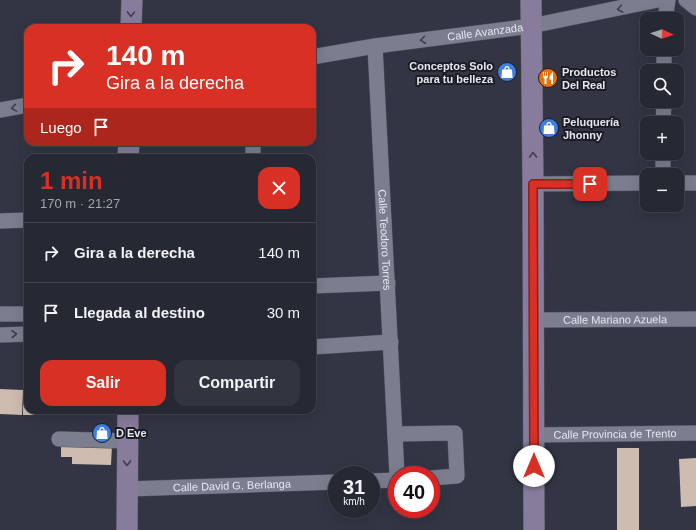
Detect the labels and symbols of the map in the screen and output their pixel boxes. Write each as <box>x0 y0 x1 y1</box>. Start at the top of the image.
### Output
one-way arrow <box>617 4 623 12</box>
one-way arrow <box>127 11 135 17</box>
north arrow <box>640 12 684 56</box>
street label: Calle Avanzada <box>447 21 525 43</box>
one-way arrow <box>419 35 426 44</box>
place label: Conceptos Solo para tu belleza <box>409 60 494 85</box>
shop icon: Conceptos Solo para tu belleza <box>496 61 518 83</box>
place label: Productos Del Real <box>562 66 616 91</box>
restaurant icon: Productos Del Real <box>537 67 559 89</box>
one-way arrow <box>11 103 17 112</box>
place label: Peluquería Jhonny <box>563 116 620 141</box>
shop icon: Peluquería Jhonny <box>538 117 560 139</box>
one-way arrow <box>529 152 537 158</box>
pin <box>573 167 607 201</box>
street label: Calle Teodoro Torres <box>376 189 394 291</box>
street label: Calle Mariano Azuela <box>563 313 668 326</box>
one-way arrow <box>11 330 17 338</box>
shop icon: D Eve <box>91 422 113 444</box>
place label: D Eve <box>116 427 147 439</box>
street label: Calle Provincia de Trento <box>553 427 677 441</box>
position arrow <box>513 445 555 487</box>
one-way arrow <box>123 460 131 466</box>
speed limit sign: 40 <box>388 466 440 518</box>
street label: Calle David G. Berlanga <box>173 478 292 493</box>

